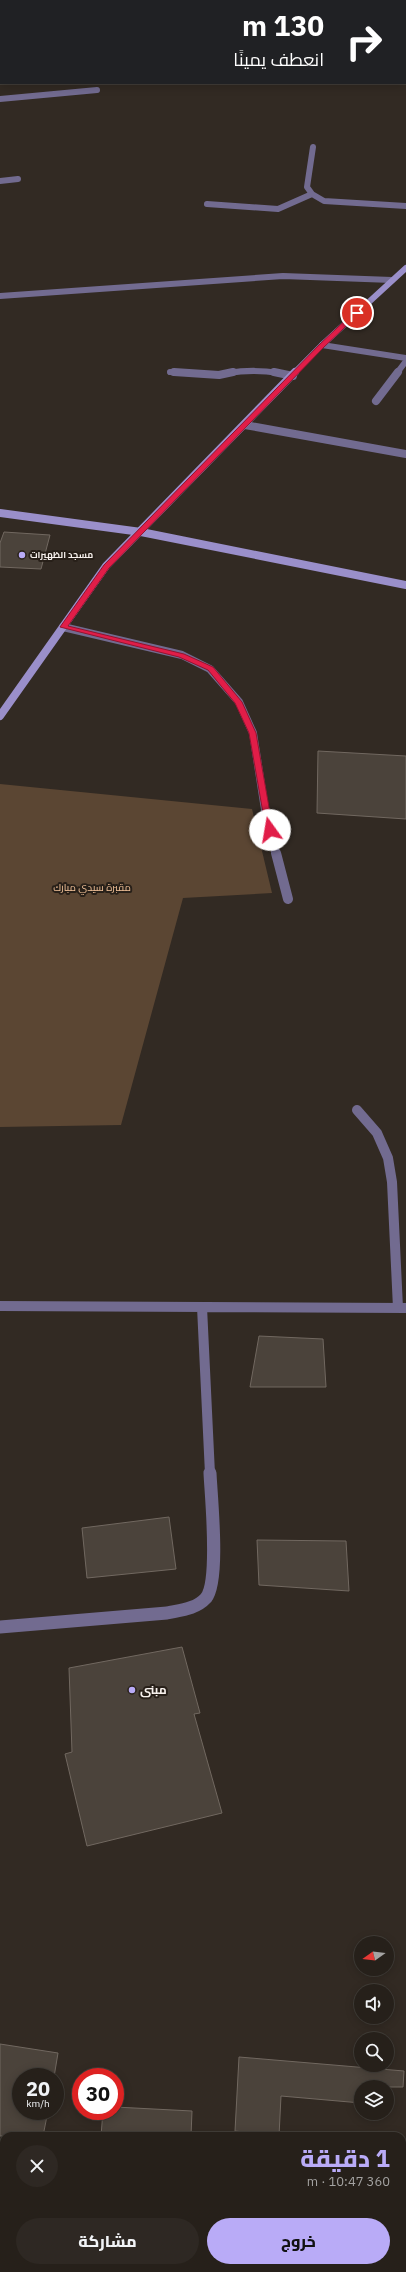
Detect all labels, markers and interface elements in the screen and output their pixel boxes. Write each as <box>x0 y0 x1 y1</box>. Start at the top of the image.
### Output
text: 130 m <box>242 7 324 44</box>
icon: right <box>338 16 390 68</box>
text: انعطف يمينًا <box>233 48 324 71</box>
pin <box>340 296 374 330</box>
icon: arrive <box>346 302 368 324</box>
place label: مسجد الظهيرات <box>30 549 93 561</box>
marker: مسجد الظهيرات <box>17 550 27 560</box>
position arrow <box>249 809 291 851</box>
park label: مقبرة سيدي مبارك <box>53 881 131 895</box>
place label: مبنى <box>140 1682 167 1698</box>
marker: مبنى <box>127 1685 137 1695</box>
north arrow <box>354 1936 394 1976</box>
map controls <box>354 1936 394 2120</box>
button: sound <box>354 1984 394 2024</box>
button: search <box>354 2032 394 2072</box>
speed limit sign: 30 <box>72 2068 124 2120</box>
text: 20 <box>26 2075 50 2102</box>
button: layers <box>354 2080 394 2120</box>
text: km/h <box>26 2097 50 2110</box>
text: 1 دقيقة <box>300 2142 390 2174</box>
button: close <box>16 2145 58 2187</box>
text: 360 m · 10:47 <box>307 2173 390 2190</box>
button: مشاركة <box>16 2218 199 2264</box>
button: خروج <box>207 2218 390 2264</box>

